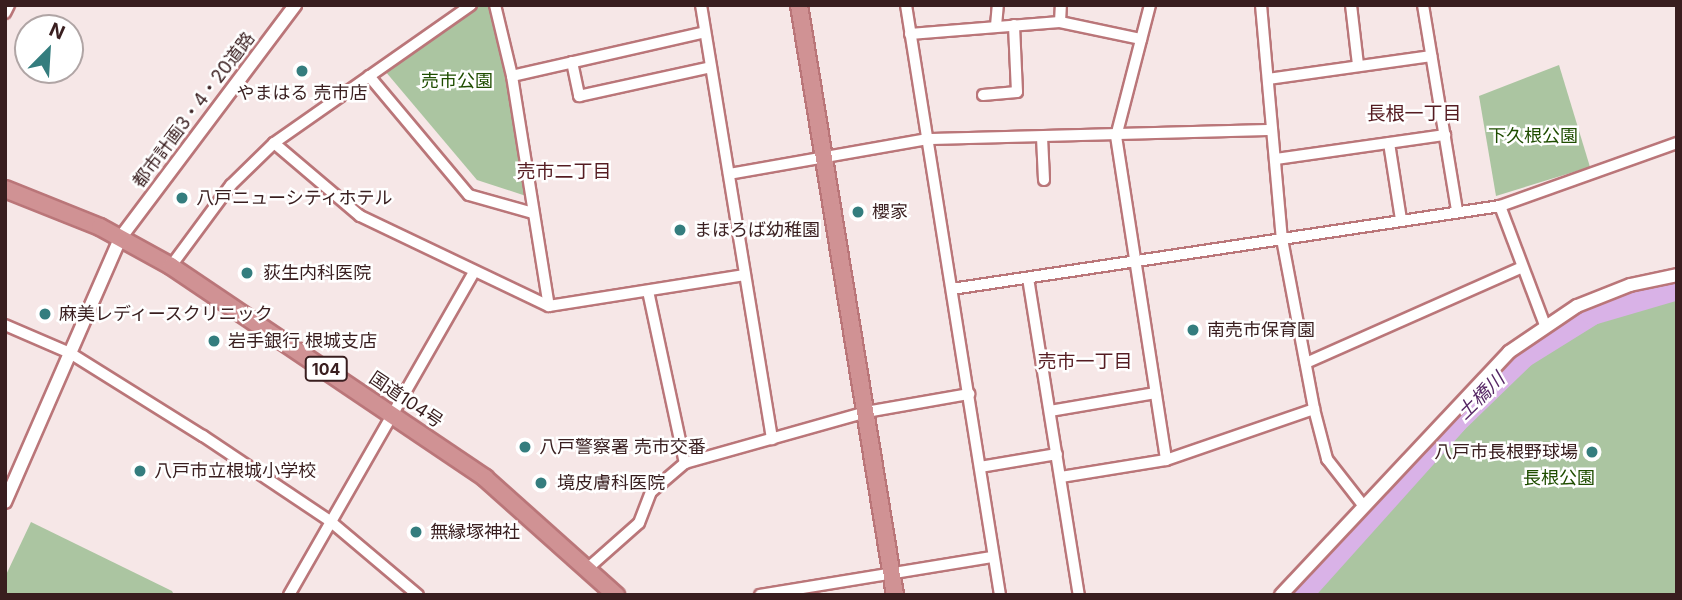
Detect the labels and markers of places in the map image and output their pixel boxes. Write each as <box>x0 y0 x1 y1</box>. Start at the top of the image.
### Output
marker: やまはる 売市店 <box>294 63 310 79</box>
place label: やまはる 売市店 <box>236 82 368 104</box>
place label: 八戸ニューシティホテル <box>196 187 394 209</box>
marker: 八戸ニューシティホテル <box>174 190 190 206</box>
place label: 櫻家 <box>872 201 908 223</box>
marker: 櫻家 <box>850 204 866 220</box>
place label: まほろば幼稚園 <box>694 219 820 241</box>
marker: まほろば幼稚園 <box>672 222 688 238</box>
place label: 荻生内科医院 <box>263 262 371 284</box>
marker: 荻生内科医院 <box>237 263 257 283</box>
place label: 麻美レディースクリニック <box>59 303 275 325</box>
marker: 麻美レディースクリニック <box>37 306 53 322</box>
place label: 南売市保育園 <box>1207 319 1315 341</box>
marker: 南売市保育園 <box>1185 322 1201 338</box>
place label: 岩手銀行 根城支店 <box>228 330 377 352</box>
marker: 岩手銀行 根城支店 <box>206 333 222 349</box>
place label: 八戸警察署 売市交番 <box>539 436 706 458</box>
marker: 八戸警察署 売市交番 <box>517 439 533 455</box>
place label: 八戸市長根野球場 <box>1434 441 1578 463</box>
marker: 八戸市長根野球場 <box>1584 444 1600 460</box>
place label: 八戸市立根城小学校 <box>154 460 316 482</box>
marker: 八戸市立根城小学校 <box>132 463 148 479</box>
place label: 境皮膚科医院 <box>557 472 665 494</box>
marker: 境皮膚科医院 <box>531 473 551 493</box>
place label: 無縁塚神社 <box>430 521 520 543</box>
marker: 無縁塚神社 <box>408 524 424 540</box>

